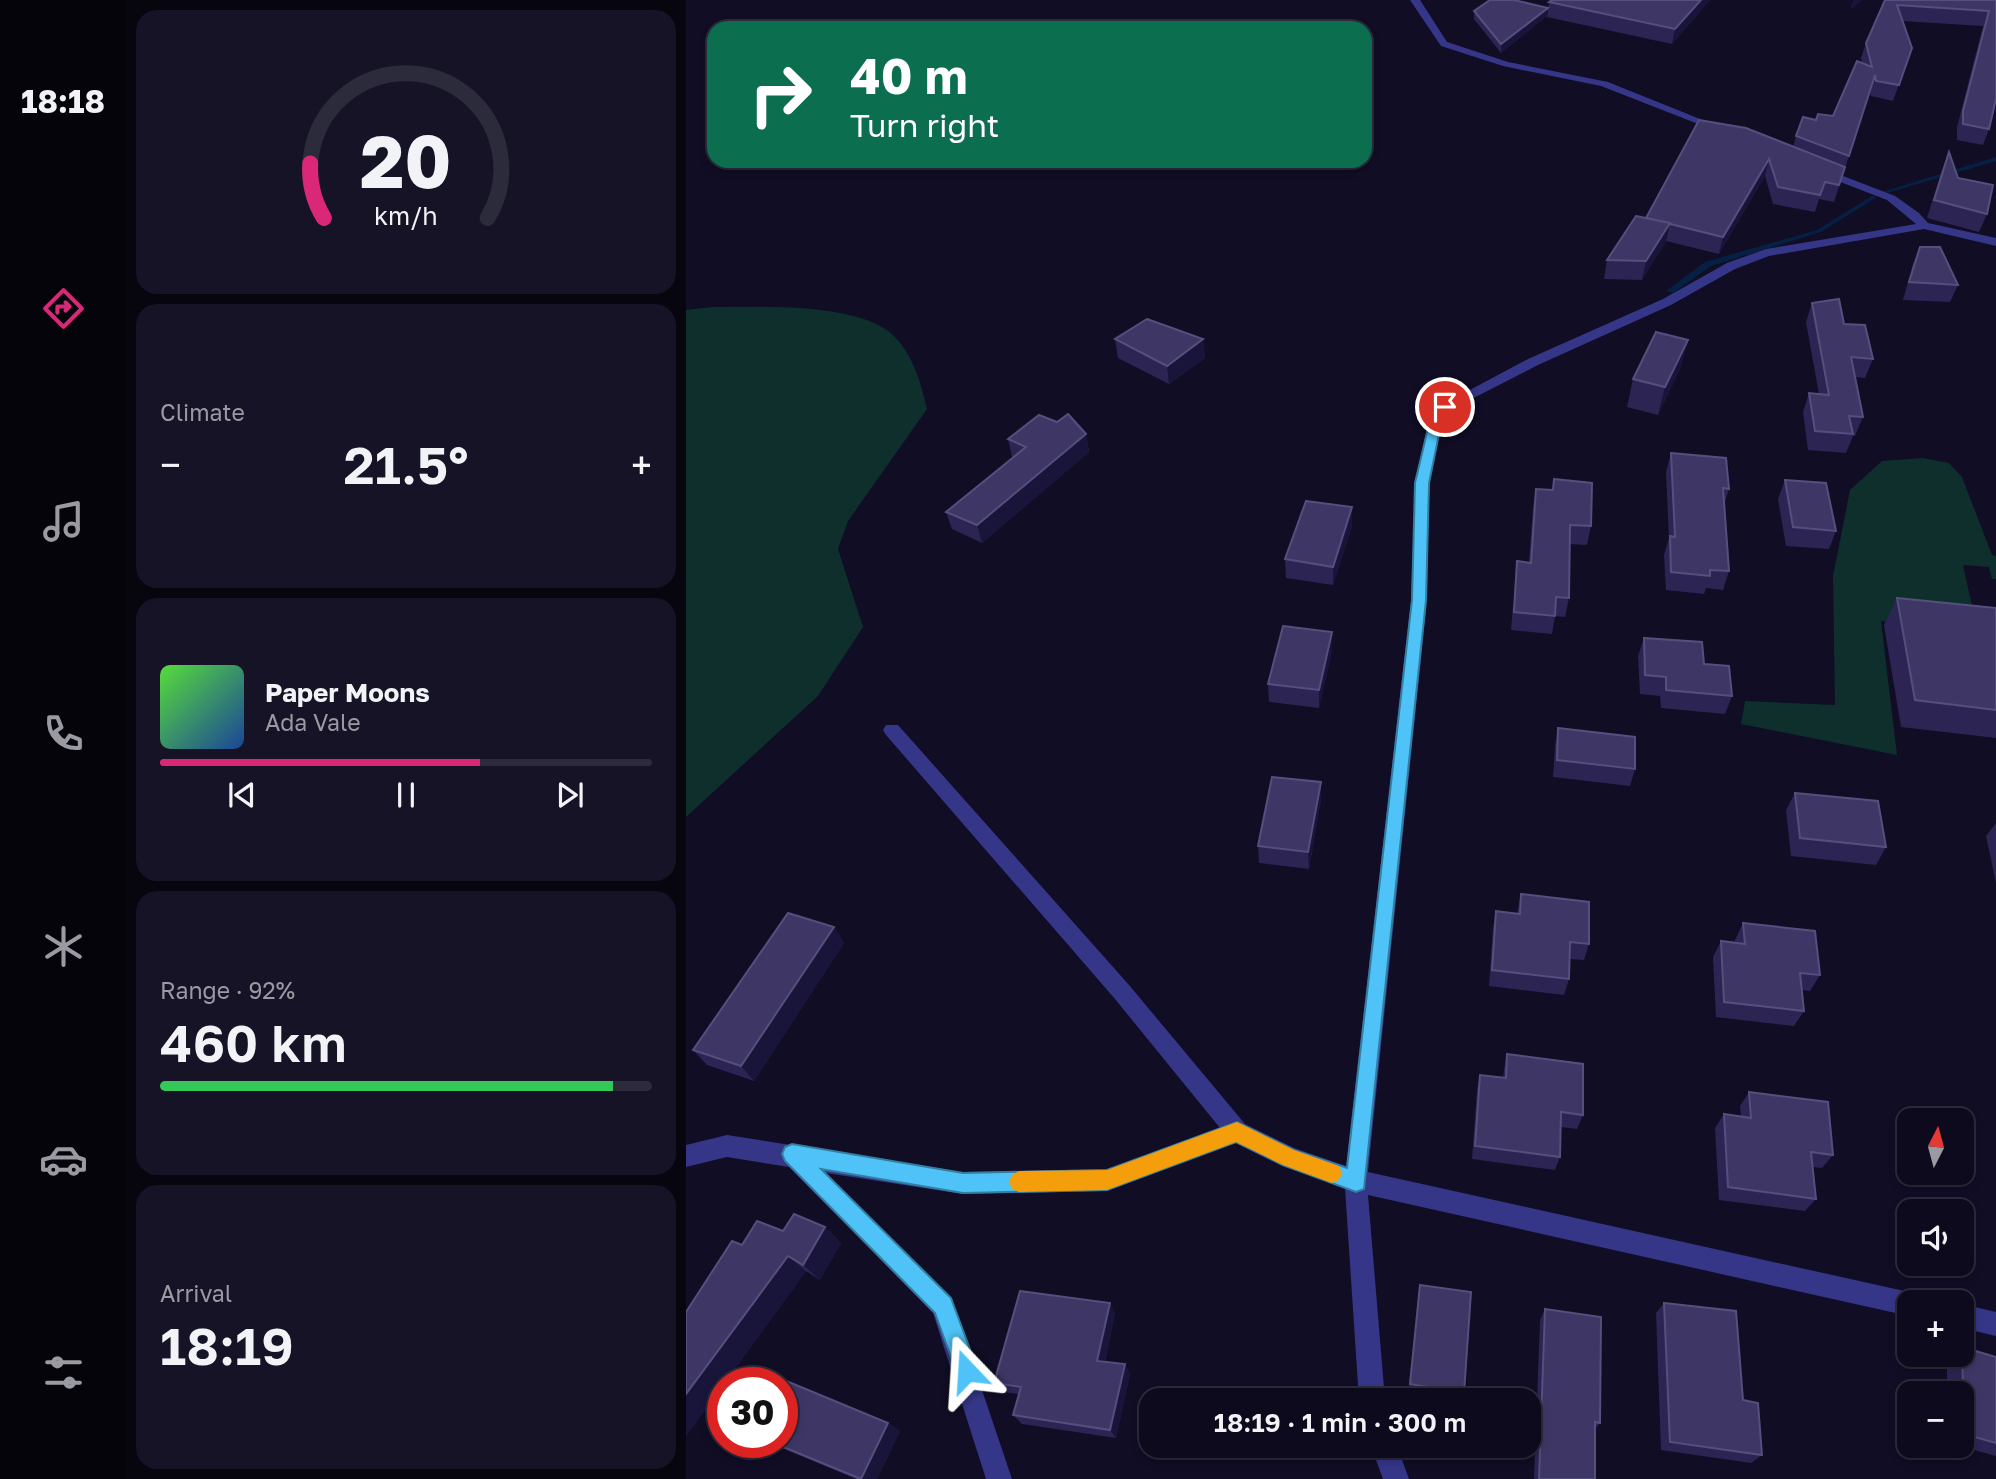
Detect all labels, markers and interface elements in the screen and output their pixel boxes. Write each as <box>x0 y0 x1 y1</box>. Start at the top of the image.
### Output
text: 40 m <box>850 46 968 105</box>
icon: right <box>735 49 826 140</box>
text: 18:18 <box>21 82 105 120</box>
text: Turn right <box>850 106 999 144</box>
text: 20 <box>360 117 452 204</box>
text: km/h <box>374 200 438 231</box>
icon: directions <box>39 284 88 333</box>
pin <box>1415 377 1475 437</box>
icon: arrive <box>1426 388 1464 426</box>
text: Climate <box>160 398 245 426</box>
text: 21.5° <box>344 433 468 495</box>
text: − <box>160 442 181 487</box>
text: + <box>631 442 652 487</box>
icon: music <box>39 497 88 546</box>
text: Paper Moons <box>265 677 430 708</box>
text: Ada Vale <box>265 708 361 736</box>
icon: phone <box>39 709 88 758</box>
icon: previous <box>223 776 261 814</box>
icon: pause <box>387 776 425 814</box>
icon: next <box>551 776 589 814</box>
icon: climate <box>39 922 88 971</box>
text: Range · 92% <box>160 976 295 1004</box>
text: 460 km <box>160 1011 347 1073</box>
north arrow <box>1897 1108 1974 1185</box>
map controls <box>1897 1108 1974 1458</box>
icon: car <box>39 1135 88 1184</box>
button: sound <box>1897 1199 1974 1276</box>
text: Arrival <box>160 1279 232 1307</box>
button: + <box>1897 1290 1974 1367</box>
text: 18:19 <box>160 1314 294 1376</box>
position arrow <box>930 1334 1004 1408</box>
icon: filters <box>39 1348 88 1397</box>
speed limit sign: 30 <box>707 1367 798 1458</box>
button: − <box>1897 1381 1974 1458</box>
text: 18:19 · 1 min · 300 m <box>1214 1407 1466 1438</box>

